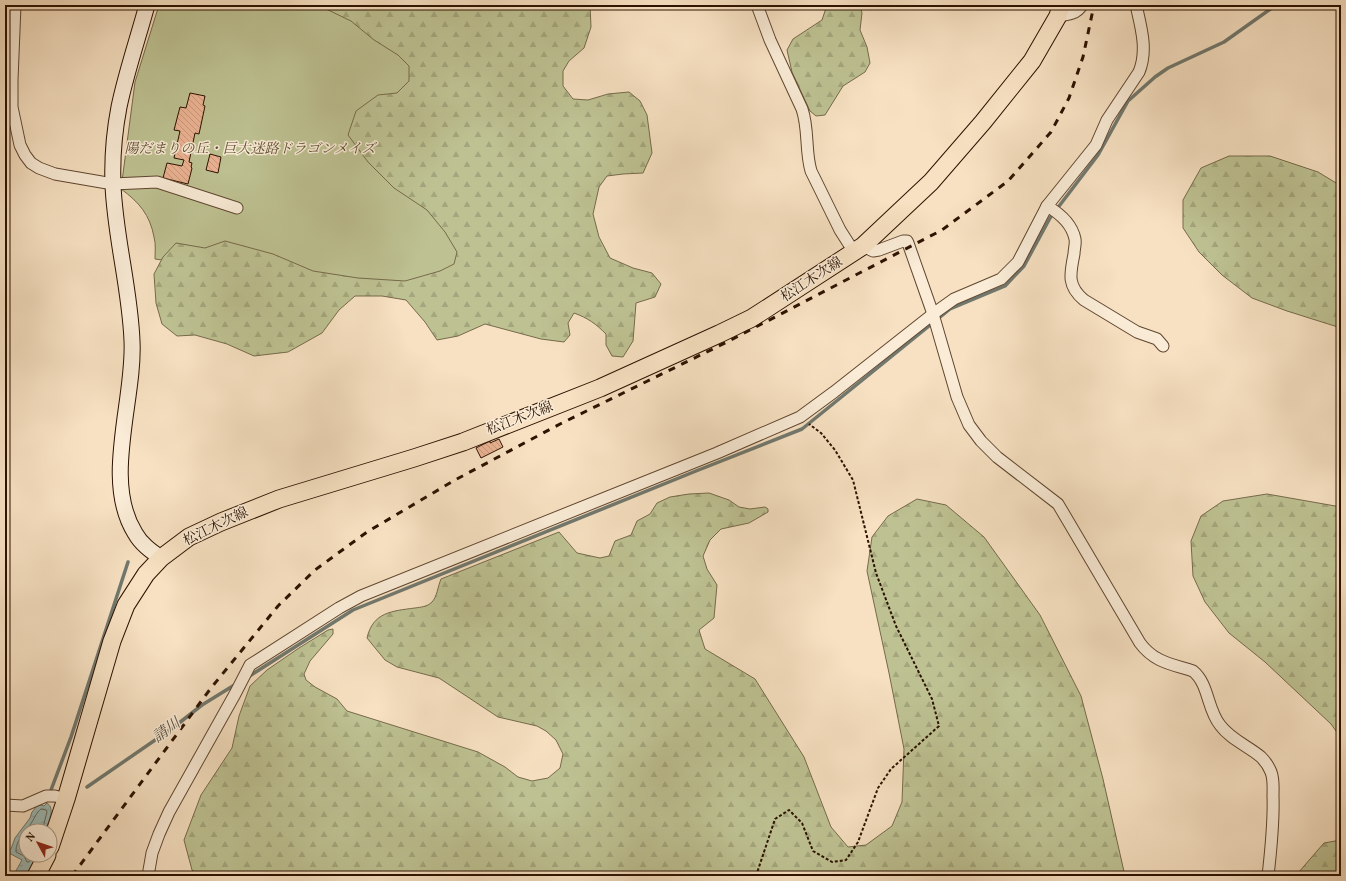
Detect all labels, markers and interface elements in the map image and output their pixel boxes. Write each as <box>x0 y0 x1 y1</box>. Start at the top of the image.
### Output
park label: 陽だまりの丘・巨大迷路ドラゴンメイズ <box>124 140 378 159</box>
street label: 松江木次線 <box>777 253 847 307</box>
street label: 松江木次線 <box>484 398 556 440</box>
street label: 松江木次線 <box>180 503 252 551</box>
water label: 請川 <box>149 713 187 748</box>
north arrow <box>18 823 58 863</box>
text: N <box>23 830 40 845</box>

